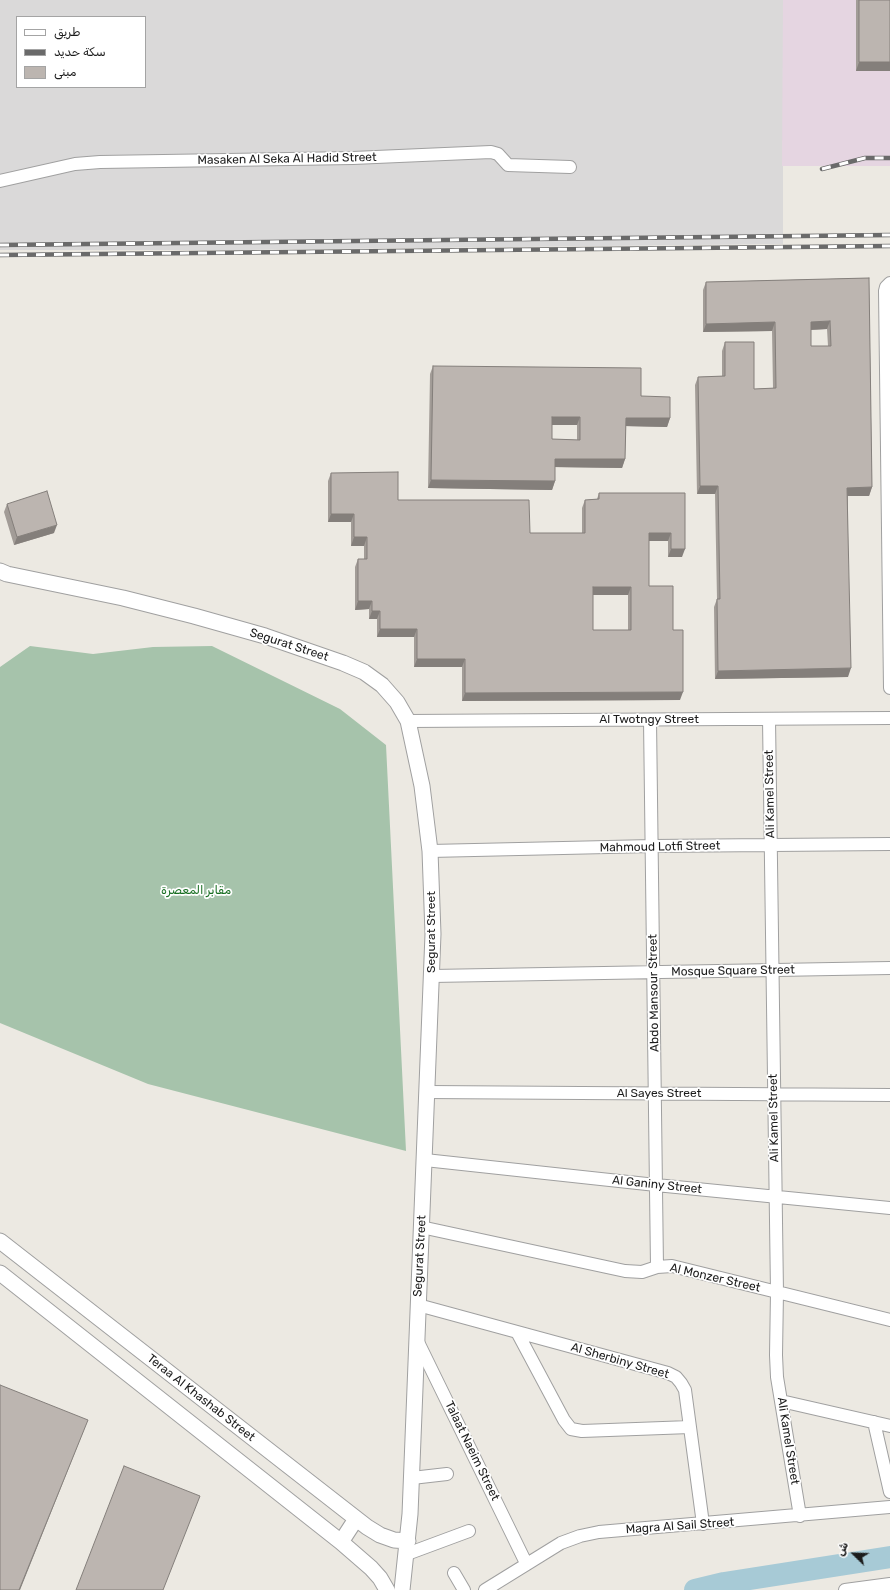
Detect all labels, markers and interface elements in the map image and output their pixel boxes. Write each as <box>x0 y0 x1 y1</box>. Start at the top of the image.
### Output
legend <box>16 16 146 88</box>
text: طريق <box>54 25 80 39</box>
text: سكة حديد <box>54 45 106 59</box>
text: مبنى <box>54 65 76 79</box>
street label: Masaken Al Seka Al Hadid Street <box>197 150 377 168</box>
street label: Segurat Street <box>248 625 330 665</box>
street label: Al Twotngy Street <box>599 713 699 727</box>
street label: Ali Kamel Street <box>762 750 778 838</box>
street label: Mahmoud Lotfi Street <box>600 839 720 855</box>
park label: مقابر المعصرة <box>161 884 231 898</box>
street label: Segurat Street <box>425 891 439 973</box>
street label: Abdo Mansour Street <box>646 934 662 1052</box>
street label: Mosque Square Street <box>671 963 795 979</box>
street label: Ali Kamel Street <box>766 1074 782 1162</box>
street label: Al Sayes Street <box>617 1087 701 1101</box>
street label: Al Ganiny Street <box>611 1173 703 1197</box>
street label: Segurat Street <box>411 1215 429 1297</box>
street label: Al Monzer Street <box>668 1261 762 1295</box>
street label: Al Sherbiny Street <box>569 1340 671 1382</box>
street label: Teraa Al Khashab Street <box>144 1351 258 1445</box>
street label: Ali Kamel Street <box>774 1396 802 1486</box>
street label: Talaat Naeim Street <box>442 1399 502 1503</box>
street label: Magra Al Sail Street <box>625 1515 735 1537</box>
north arrow <box>834 1534 874 1574</box>
text: ش <box>834 1540 851 1558</box>

